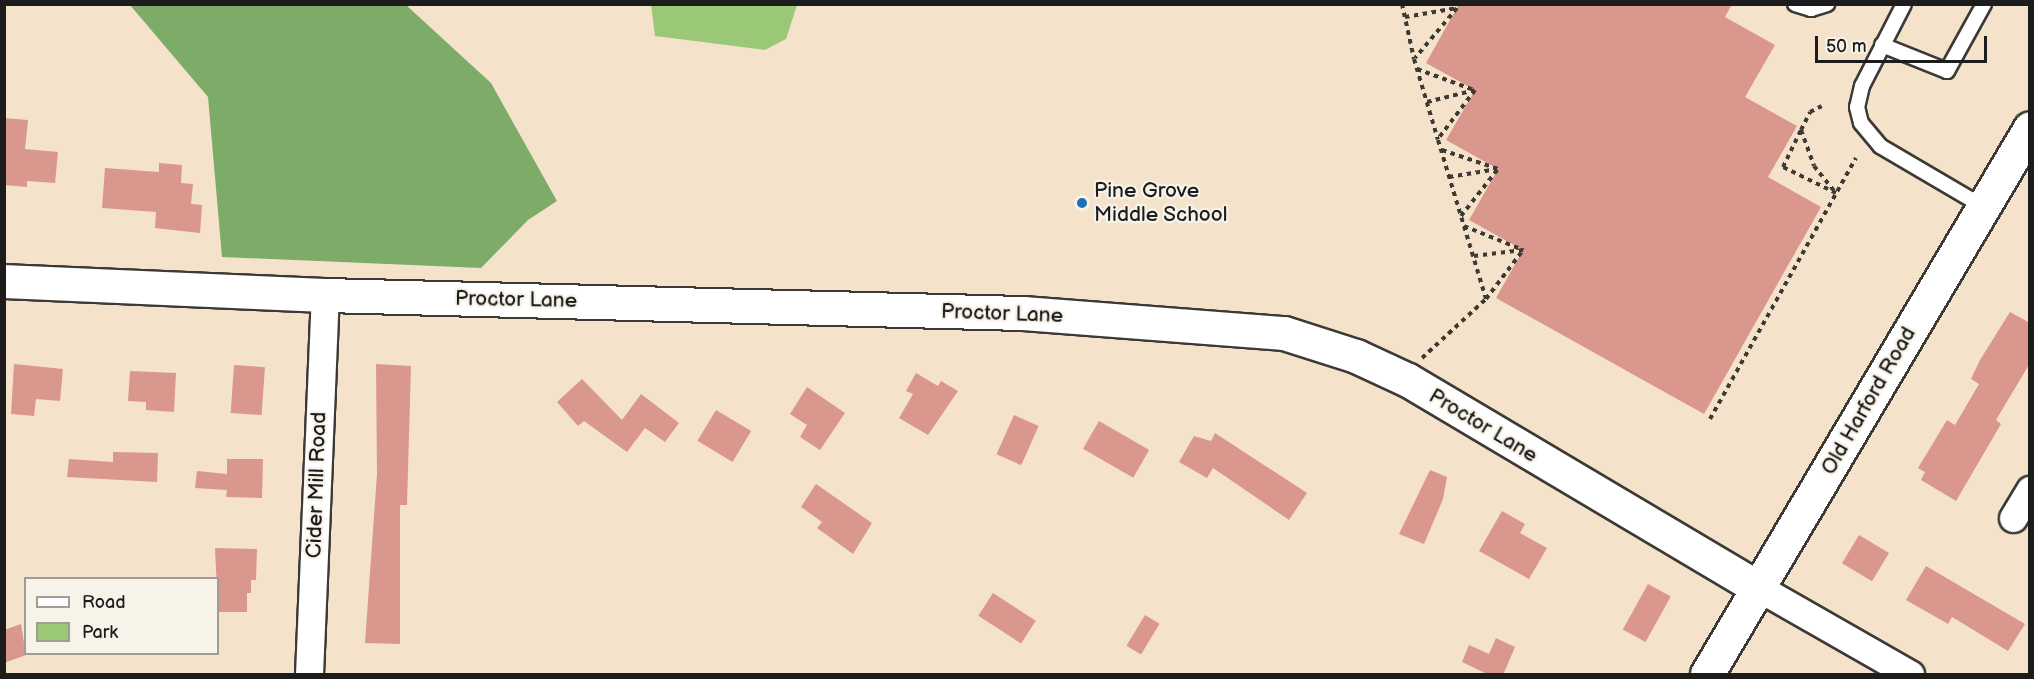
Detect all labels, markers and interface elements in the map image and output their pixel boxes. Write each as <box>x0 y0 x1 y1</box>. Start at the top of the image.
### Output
scale bar <box>1818 24 1990 62</box>
text: 50 m <box>1826 36 1867 57</box>
place label: Pine Grove Middle School <box>1094 178 1228 228</box>
marker: Pine Grove Middle School <box>1075 196 1089 210</box>
street label: Proctor Lane <box>455 286 577 314</box>
street label: Proctor Lane <box>941 299 1063 329</box>
street label: Old Harford Road <box>1817 323 1921 479</box>
street label: Proctor Lane <box>1424 384 1542 468</box>
street label: Cider Mill Road <box>302 411 332 559</box>
legend <box>24 577 219 655</box>
text: Road <box>82 592 126 613</box>
text: Park <box>82 622 118 643</box>

